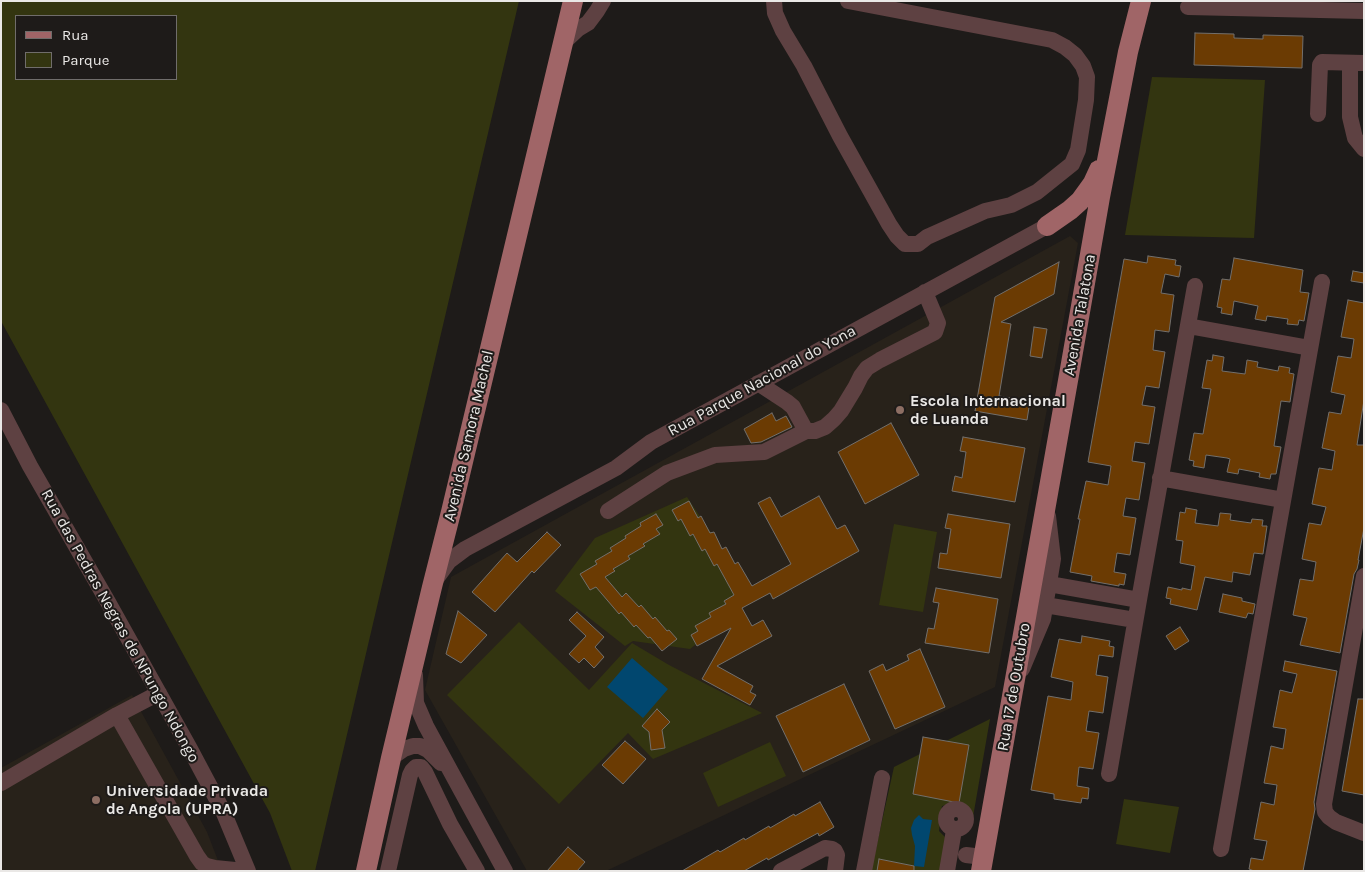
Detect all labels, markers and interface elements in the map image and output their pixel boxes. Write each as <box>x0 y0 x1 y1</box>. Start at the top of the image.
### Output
legend <box>15 15 178 80</box>
text: Rua <box>62 26 89 44</box>
text: Parque <box>62 51 110 69</box>
street label: Avenida Talatona <box>1060 252 1100 378</box>
street label: Rua Parque Nacional do Yona <box>665 321 859 441</box>
street label: Avenida Samora Machel <box>440 349 498 523</box>
place label: Escola Internacional de Luanda <box>910 391 1066 429</box>
marker: Escola Internacional de Luanda <box>894 404 906 416</box>
street label: Rua das Pedras Negras de NPungo Ndongo <box>37 486 203 766</box>
street label: Rua 17 de Outubro <box>993 621 1035 753</box>
place label: Universidade Privada de Angola (UPRA) <box>106 781 268 819</box>
marker: Universidade Privada de Angola (UPRA) <box>90 794 102 806</box>

